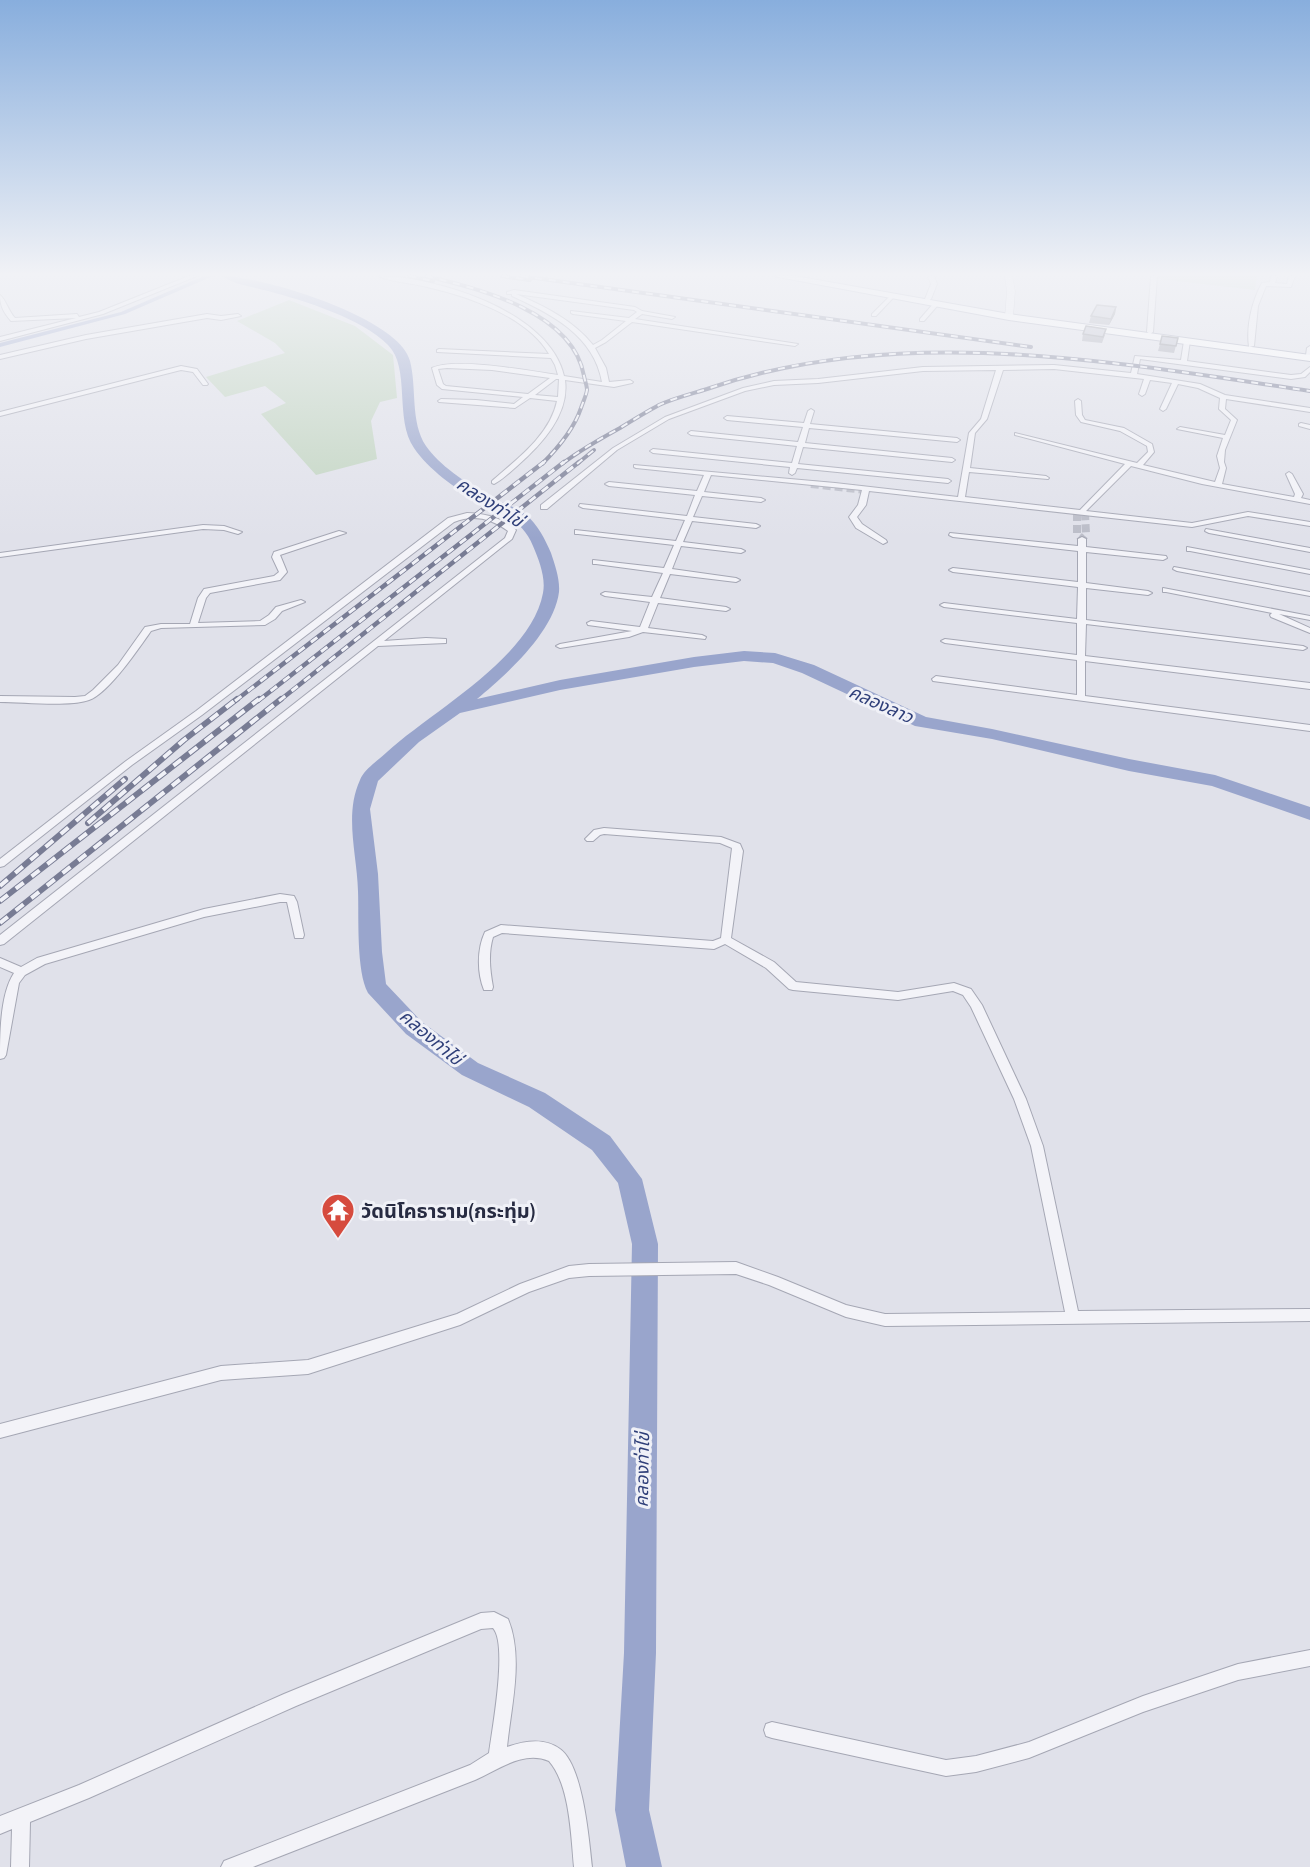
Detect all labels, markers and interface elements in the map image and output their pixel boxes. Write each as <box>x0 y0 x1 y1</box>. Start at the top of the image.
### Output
water label: คลองท่าไข่ <box>452 471 531 535</box>
water label: คลองลาว <box>845 679 918 730</box>
water label: คลองท่าไข่ <box>394 1003 470 1073</box>
temple icon: วัดนิโคธาราม(กระทุ่ม) <box>320 1192 356 1239</box>
place label: วัดนิโคธาราม(กระทุ่ม) <box>361 1197 535 1224</box>
water label: คลองท่าไข่ <box>629 1429 655 1508</box>

